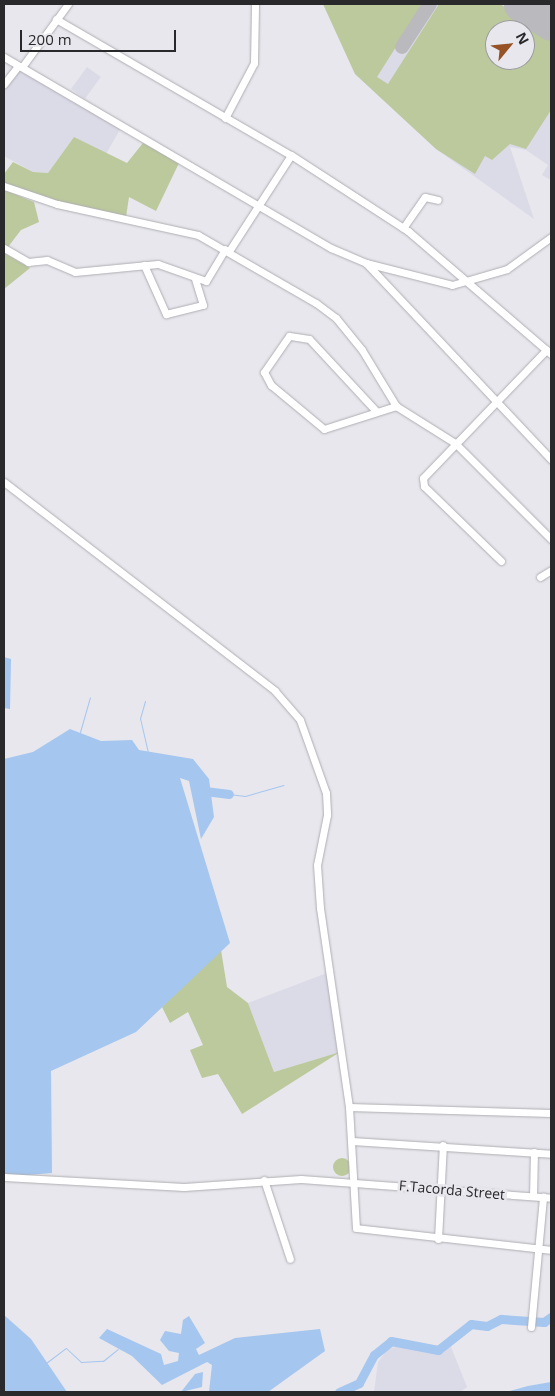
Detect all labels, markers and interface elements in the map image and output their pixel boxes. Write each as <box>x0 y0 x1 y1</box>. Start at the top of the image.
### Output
scale bar <box>22 20 179 52</box>
north arrow <box>485 20 535 70</box>
text: 200 m <box>28 29 72 49</box>
text: N <box>512 29 534 48</box>
street label: F.Tacorda Street <box>398 1177 506 1203</box>

